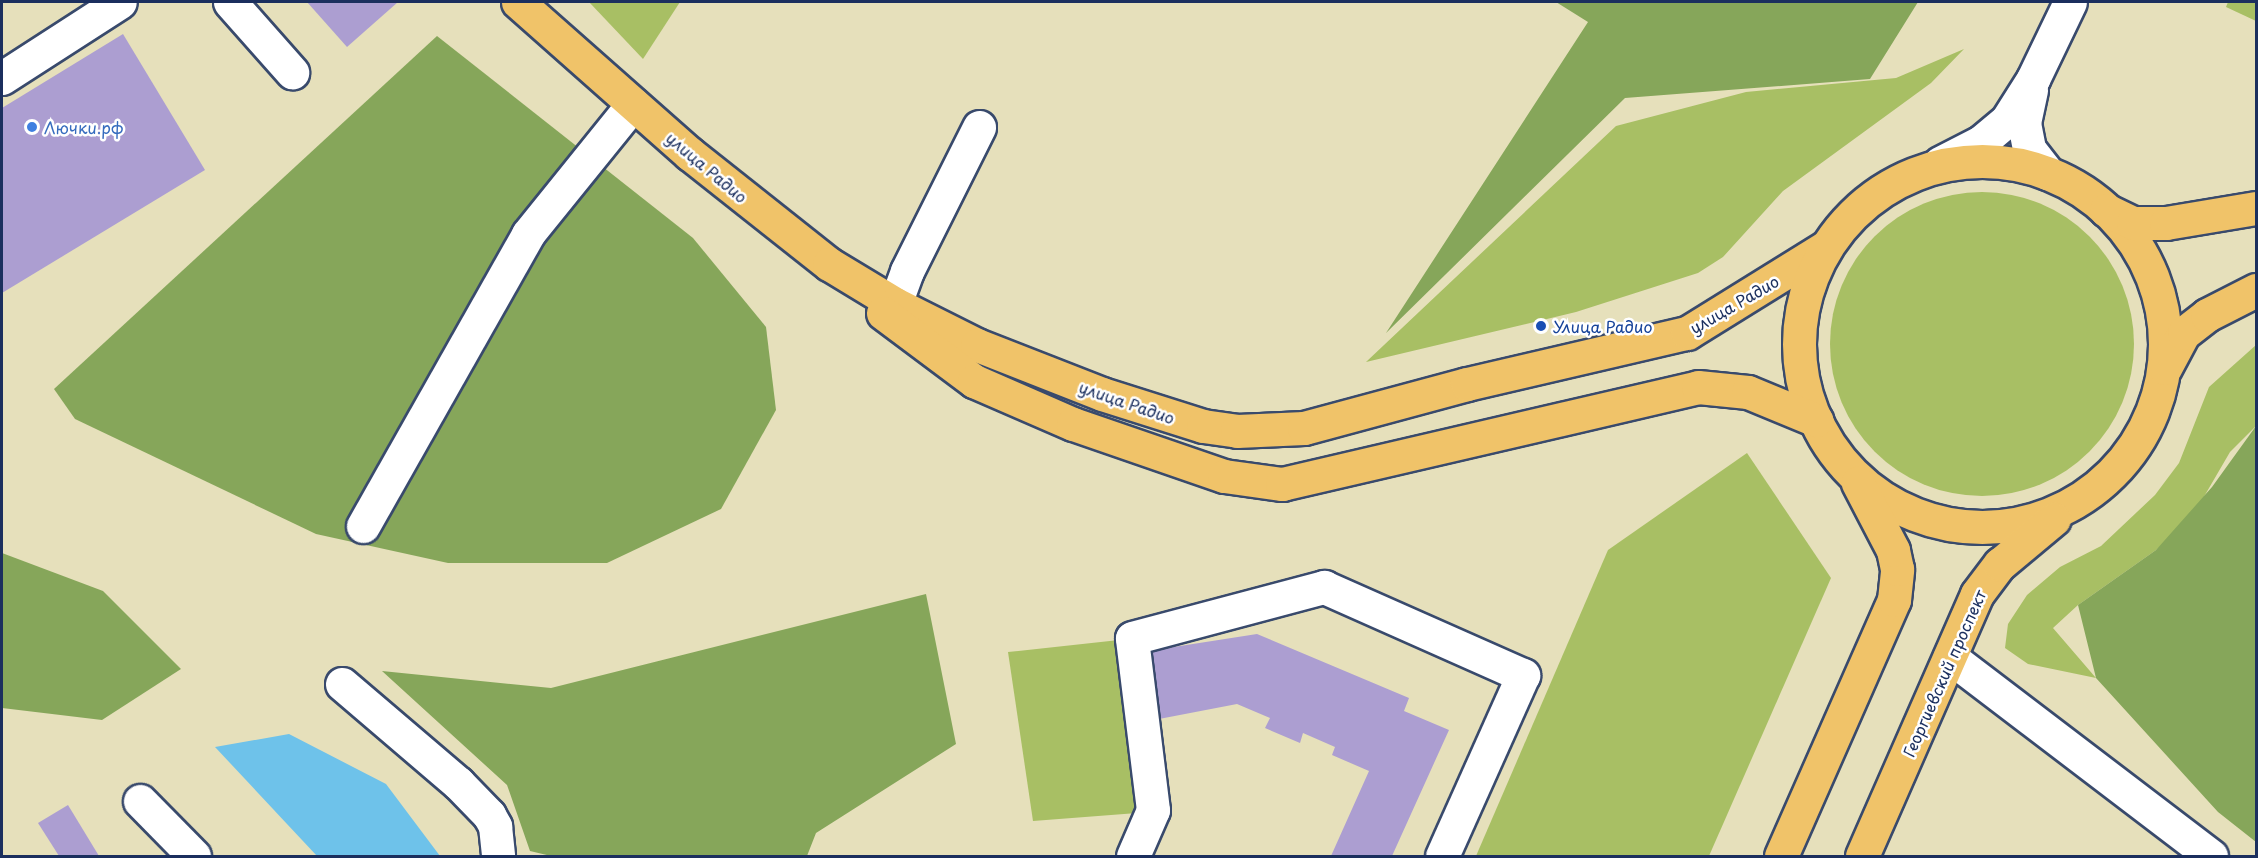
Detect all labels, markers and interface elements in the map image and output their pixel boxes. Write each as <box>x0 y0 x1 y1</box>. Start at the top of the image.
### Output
place label: Лючки.рф <box>44 117 124 137</box>
marker: Лючки.рф <box>25 120 39 134</box>
street label: улица Радио <box>663 127 751 207</box>
street label: улица Радио <box>1686 271 1782 337</box>
place label: Улица Радио <box>1553 316 1653 336</box>
marker: Улица Радио <box>1534 319 1548 333</box>
street label: улица Радио <box>1077 377 1177 427</box>
street label: Георгиевский проспект <box>1898 586 1990 760</box>

